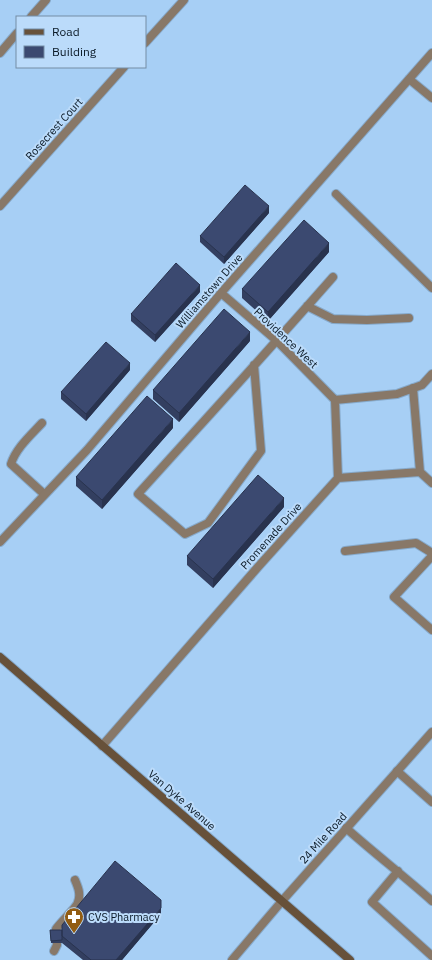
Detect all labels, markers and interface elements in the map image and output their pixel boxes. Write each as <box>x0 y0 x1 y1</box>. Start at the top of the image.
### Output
legend <box>16 16 146 68</box>
text: Road <box>52 24 80 39</box>
text: Building <box>52 44 97 59</box>
street label: Rosecrest Court <box>22 95 86 163</box>
street label: Williamstown Drive <box>173 251 245 331</box>
street label: Providence West <box>251 305 321 371</box>
street label: Promenade Drive <box>237 500 305 572</box>
street label: Van Dyke Avenue <box>145 767 219 833</box>
street label: 24 Mile Road <box>296 809 350 867</box>
pharmacy icon: CVS Pharmacy <box>63 906 85 934</box>
place label: CVS Pharmacy <box>88 910 160 924</box>

